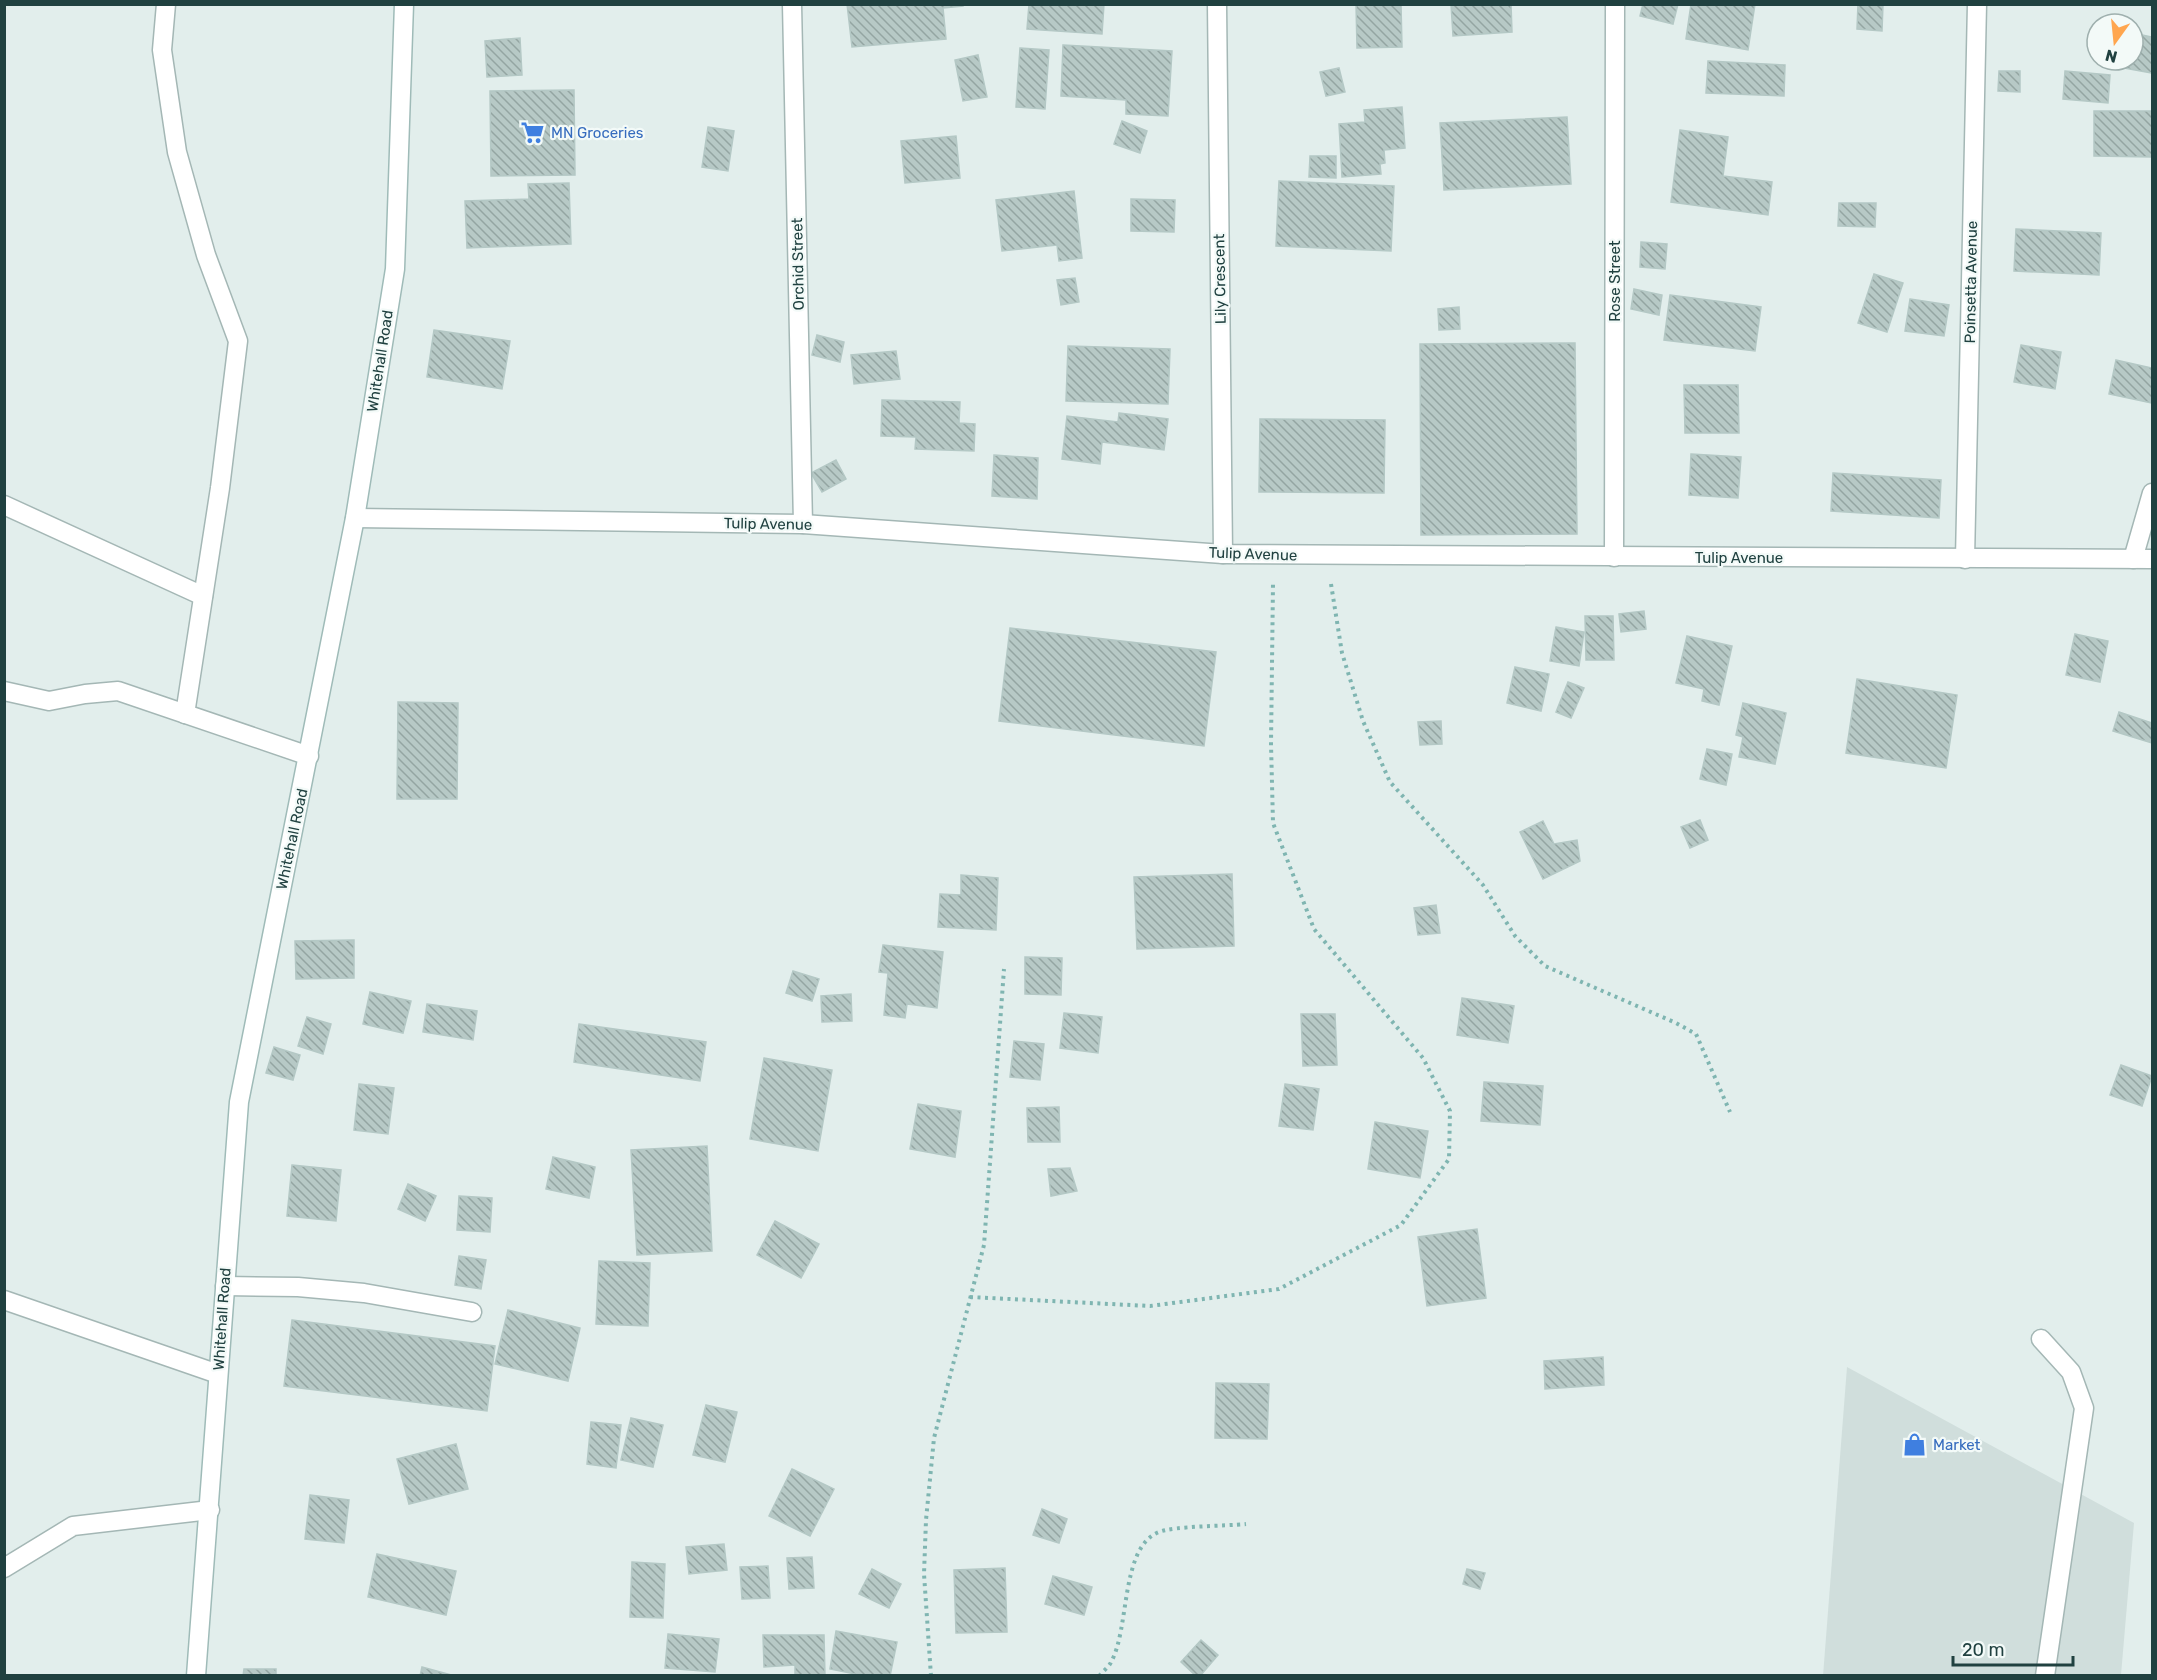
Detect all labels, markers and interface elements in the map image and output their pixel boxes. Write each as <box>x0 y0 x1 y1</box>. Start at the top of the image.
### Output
north arrow <box>2085 12 2145 72</box>
text: N <box>2103 45 2119 67</box>
supermarket icon: MN Groceries <box>520 120 546 146</box>
place label: MN Groceries <box>551 124 644 142</box>
street label: Orchid Street <box>788 217 808 311</box>
street label: Poinsetta Avenue <box>1961 221 1981 343</box>
street label: Lily Crescent <box>1210 234 1230 324</box>
street label: Rose Street <box>1606 240 1624 322</box>
street label: Whitehall Road <box>363 309 397 413</box>
street label: Tulip Avenue <box>724 514 812 534</box>
street label: Tulip Avenue <box>1208 543 1298 565</box>
street label: Tulip Avenue <box>1695 549 1783 567</box>
street label: Whitehall Road <box>272 787 312 891</box>
street label: Whitehall Road <box>209 1267 235 1371</box>
shop icon: Market <box>1902 1432 1928 1458</box>
place label: Market <box>1933 1436 1981 1454</box>
scale bar <box>1953 1629 2073 1667</box>
text: 20 m <box>1962 1639 2004 1661</box>

